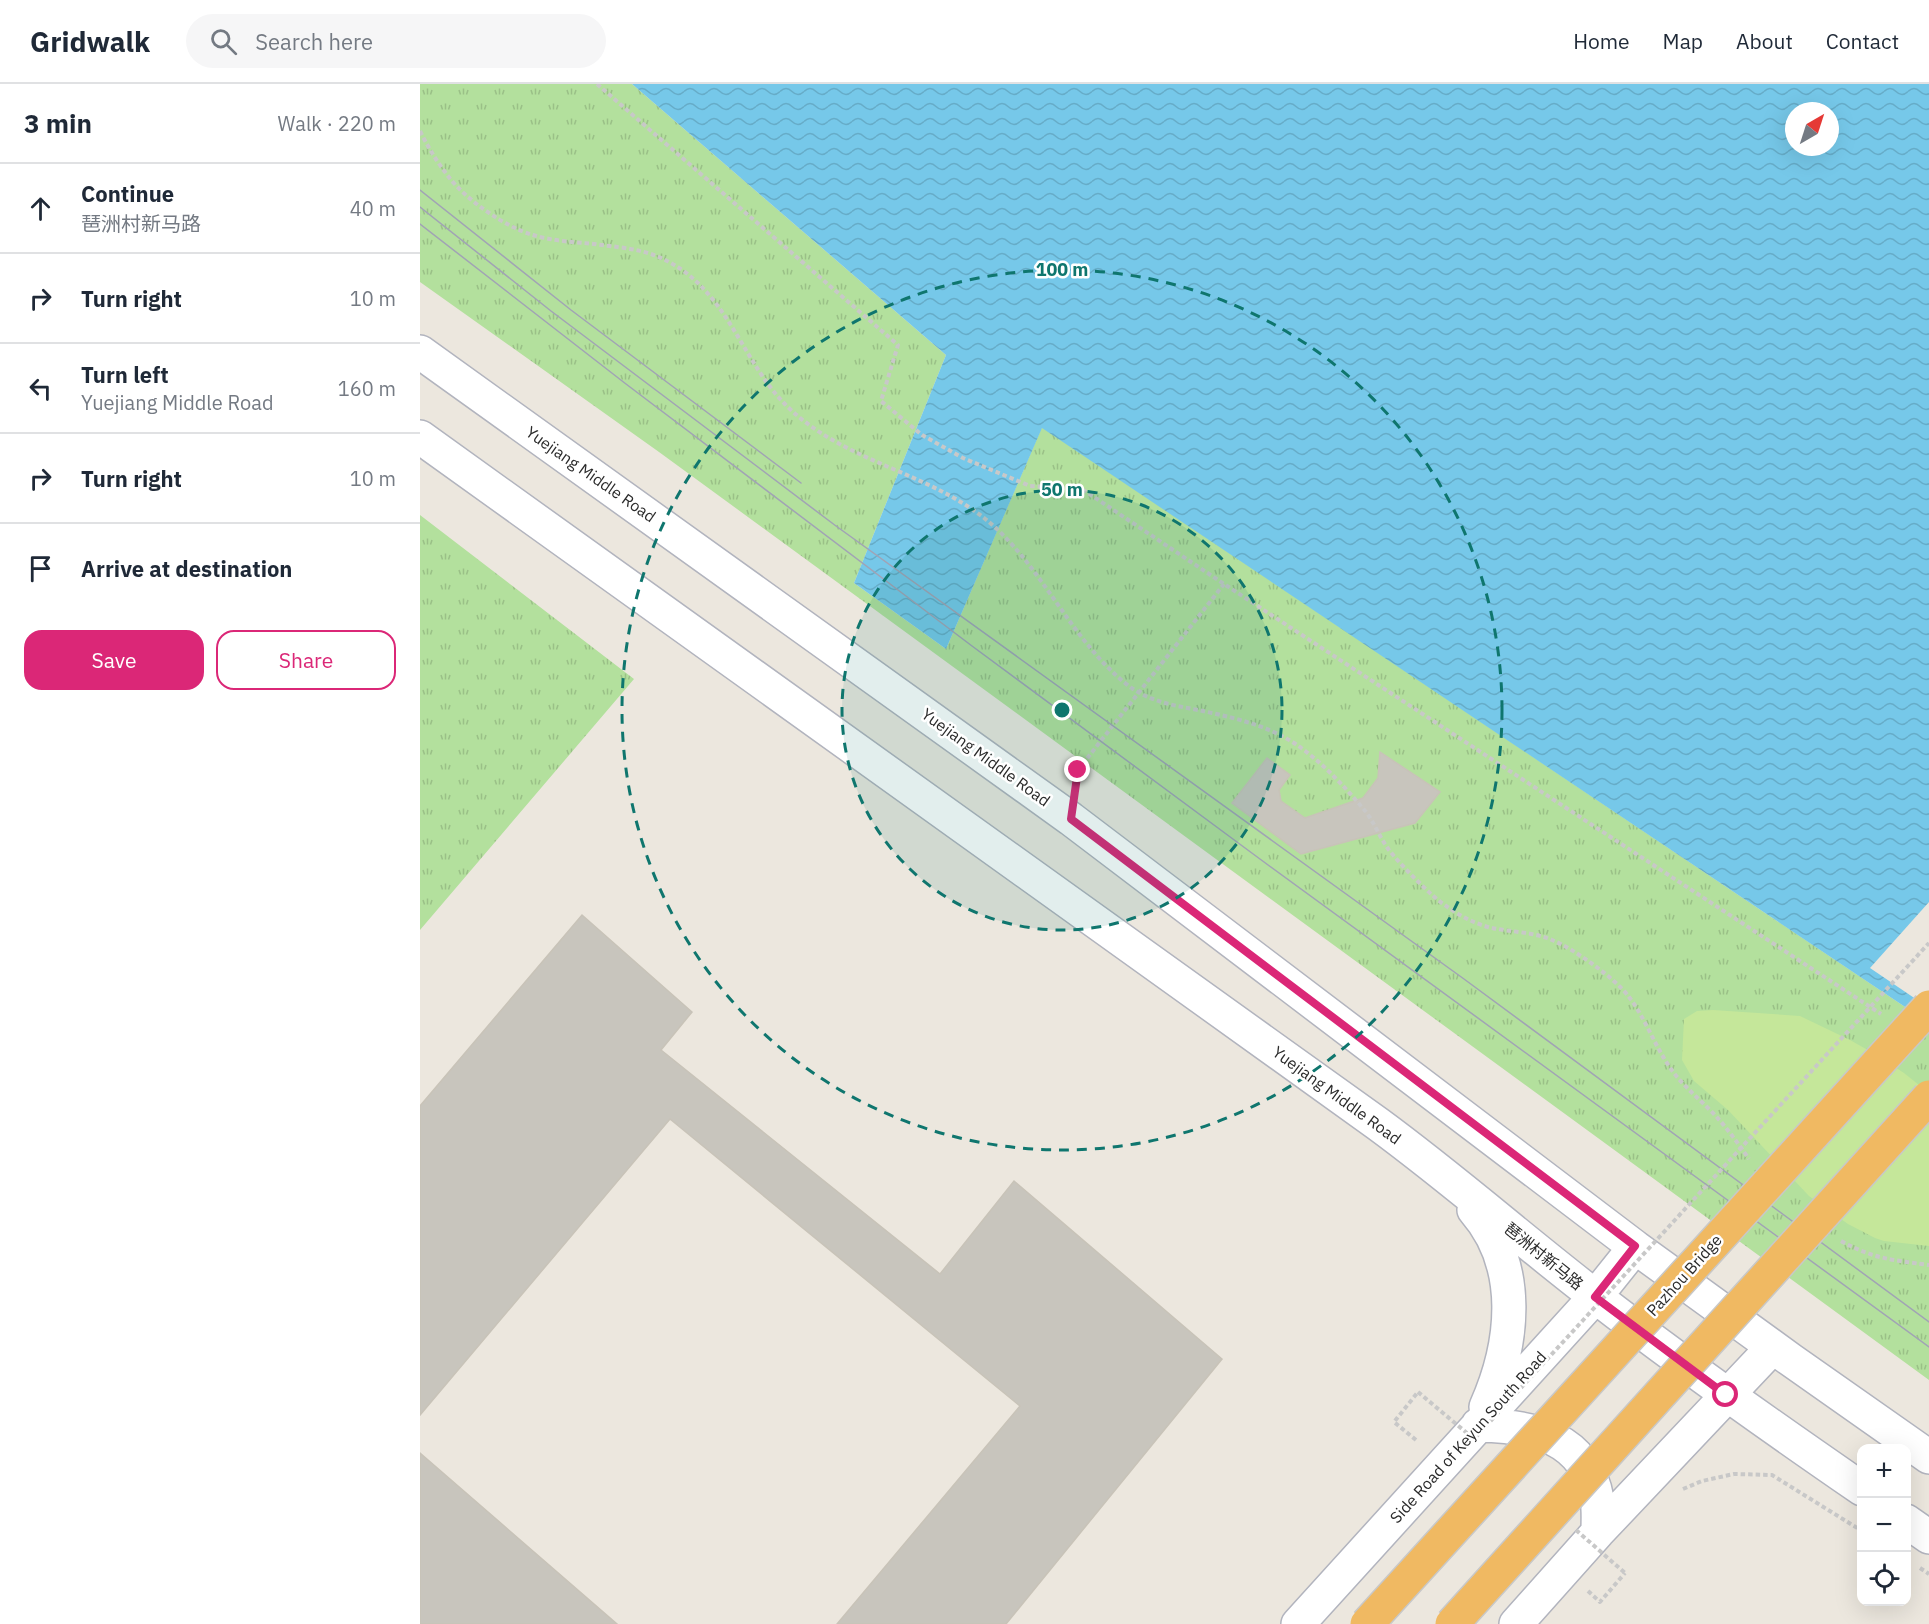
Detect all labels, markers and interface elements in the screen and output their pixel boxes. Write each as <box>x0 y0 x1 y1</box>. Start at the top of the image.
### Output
search box <box>186 14 606 68</box>
text: Gridwalk <box>30 23 150 60</box>
icon: search <box>207 25 240 58</box>
text: Search here <box>255 27 373 56</box>
text: Home <box>1573 27 1630 55</box>
text: Map <box>1663 27 1703 55</box>
text: About <box>1736 27 1793 55</box>
text: Contact <box>1826 27 1899 55</box>
north arrow <box>1785 102 1839 156</box>
text: 3 min <box>24 106 92 140</box>
text: Walk · 220 m <box>278 110 396 137</box>
text: Continue <box>81 179 174 208</box>
icon: ahead <box>24 192 57 225</box>
text: 40 m <box>350 195 396 222</box>
text: 琶洲村新马路 <box>81 210 201 237</box>
text: 100 m <box>1036 258 1088 281</box>
icon: right <box>24 282 57 315</box>
text: Turn right <box>81 284 182 313</box>
text: 10 m <box>350 285 396 312</box>
text: Turn left <box>81 360 169 389</box>
icon: left <box>24 372 57 405</box>
text: 160 m <box>338 375 396 402</box>
text: Yuejiang Middle Road <box>81 389 273 416</box>
street label: Yuejiang Middle Road <box>522 422 660 526</box>
icon: right <box>24 462 57 495</box>
text: Turn right <box>81 464 182 493</box>
text: 10 m <box>350 465 396 492</box>
text: 50 m <box>1041 478 1083 501</box>
icon: arrive <box>24 552 57 585</box>
text: Arrive at destination <box>81 554 292 583</box>
button: Save <box>24 630 204 690</box>
button: Share <box>216 630 396 690</box>
centre of rings <box>1052 700 1072 720</box>
street label: Yuejiang Middle Road <box>918 704 1054 810</box>
route end <box>1064 756 1090 782</box>
street label: Yuejiang Middle Road <box>1269 1042 1405 1148</box>
street label: 琶洲村新马路 <box>1500 1218 1588 1294</box>
street label: Pazhou Bridge <box>1642 1230 1726 1320</box>
street label: Side Road of Keyun South Road <box>1385 1347 1551 1527</box>
route start <box>1712 1381 1738 1407</box>
map controls <box>1857 1444 1911 1606</box>
button: + <box>1857 1444 1911 1498</box>
button: − <box>1857 1498 1911 1552</box>
button: locate <box>1857 1552 1911 1606</box>

